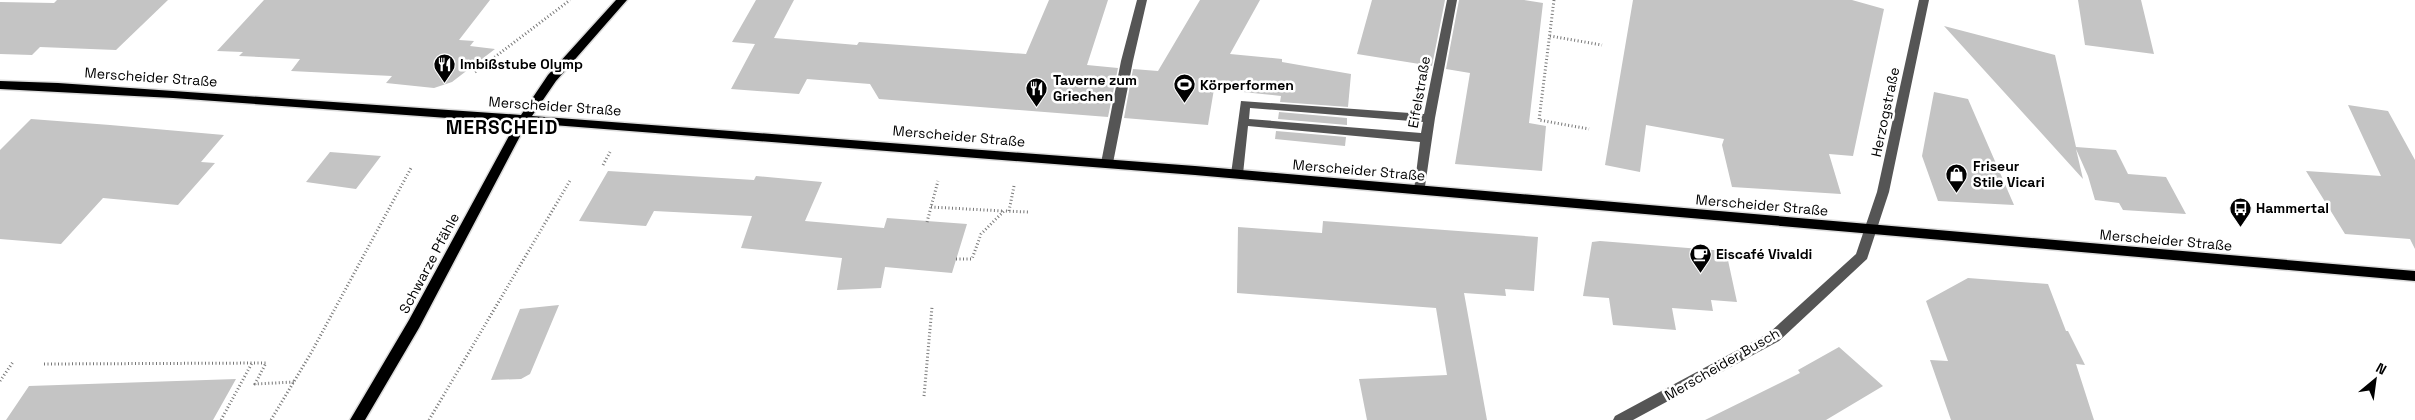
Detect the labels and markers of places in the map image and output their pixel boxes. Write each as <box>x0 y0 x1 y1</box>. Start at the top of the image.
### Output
restaurant icon: Imbißstube Olymp <box>432 52 456 83</box>
place label: Imbißstube Olymp <box>460 55 583 73</box>
place label: Taverne zum Griechen <box>1053 71 1137 105</box>
sports icon: Körperformen <box>1172 73 1196 104</box>
restaurant icon: Taverne zum Griechen <box>1025 76 1049 107</box>
place label: Körperformen <box>1200 76 1294 94</box>
place label: Friseur Stile Vicari <box>1973 157 2045 191</box>
shop icon: Friseur Stile Vicari <box>1945 162 1969 193</box>
bus stop icon: Hammertal <box>2228 196 2252 227</box>
place label: Hammertal <box>2256 199 2329 217</box>
cafe icon: Eiscafé Vivaldi <box>1688 242 1712 273</box>
place label: Eiscafé Vivaldi <box>1716 245 1812 263</box>

